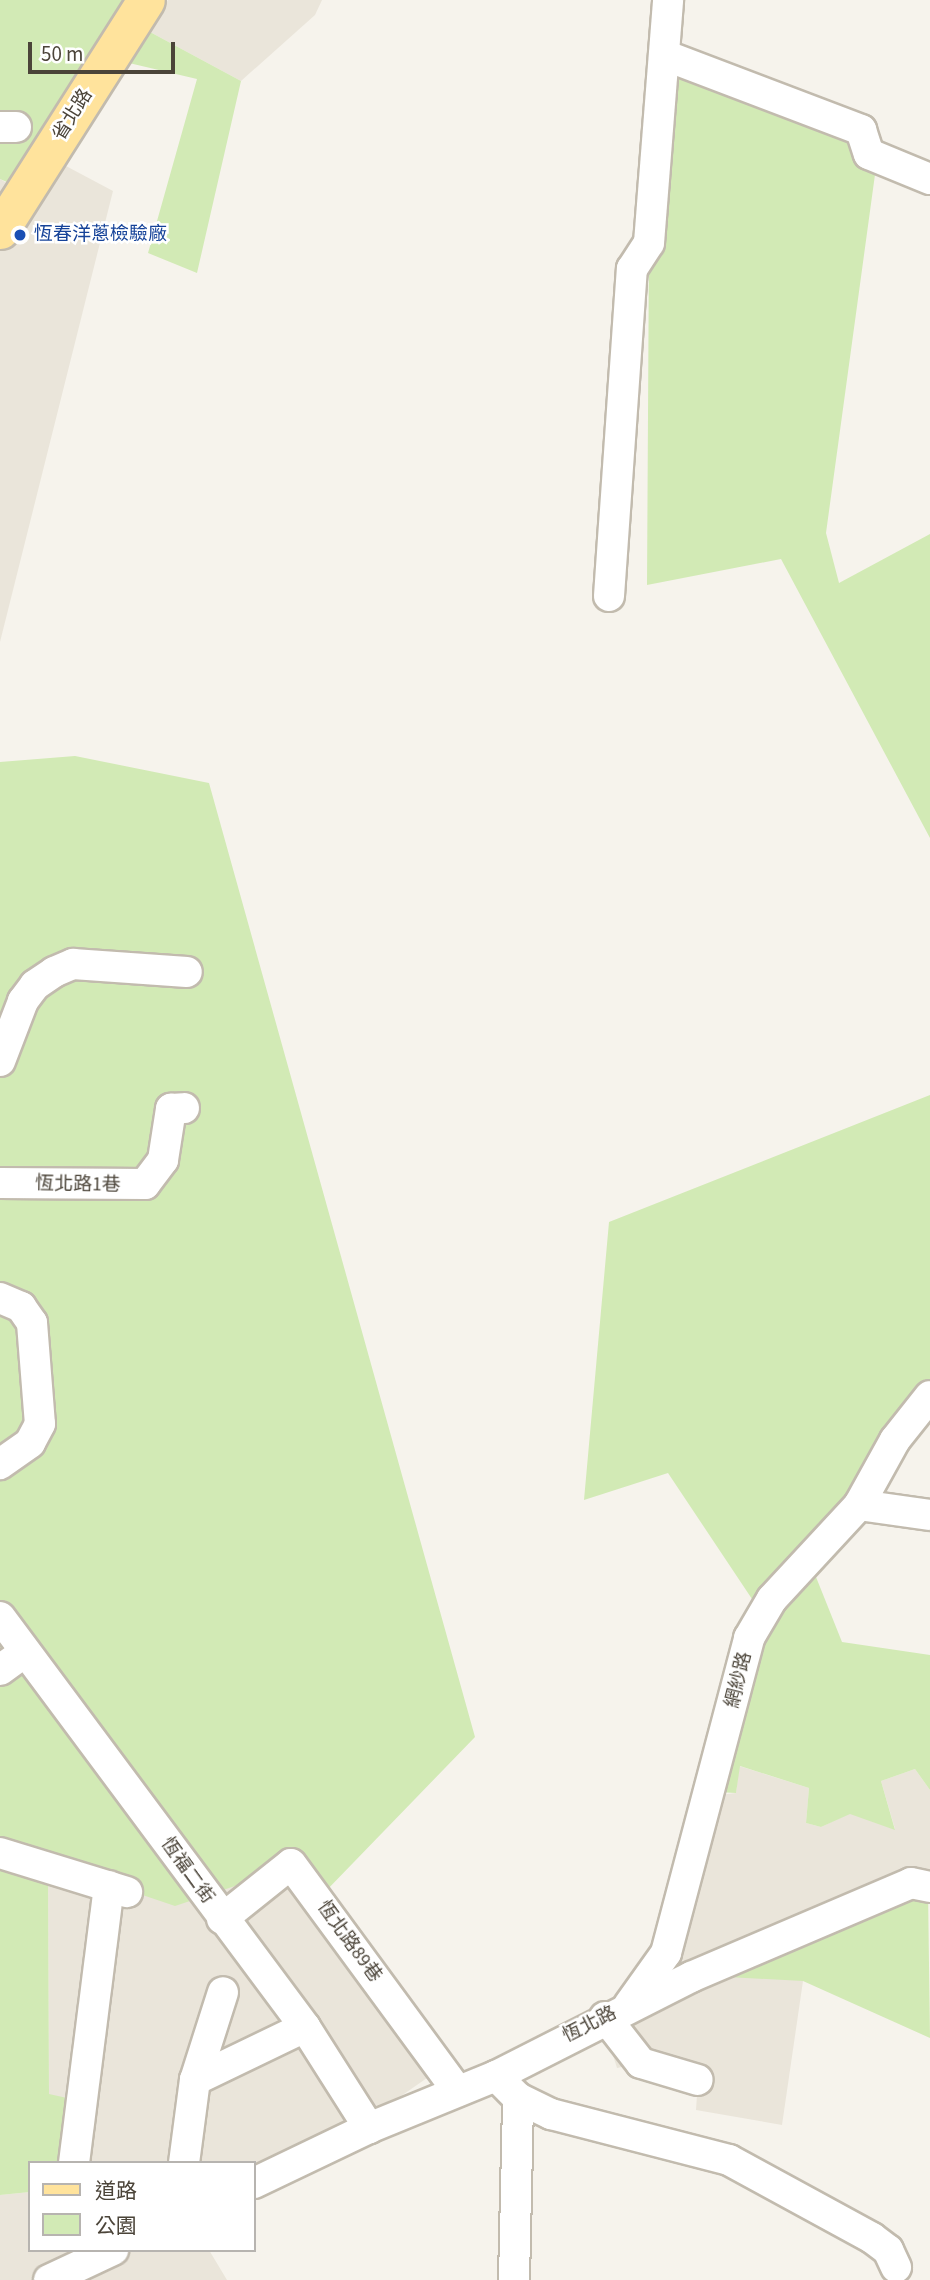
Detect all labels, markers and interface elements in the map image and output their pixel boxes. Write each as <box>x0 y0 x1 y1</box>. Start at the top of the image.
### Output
scale bar <box>32 28 178 72</box>
text: 50 m <box>41 39 83 69</box>
street label: 省北路 <box>48 85 98 145</box>
place label: 恆春洋蔥檢驗廠 <box>34 224 167 246</box>
marker: 恆春洋蔥檢驗廠 <box>12 227 28 243</box>
street label: 恆北路1巷 <box>35 1173 121 1197</box>
street label: 網紗路 <box>721 1650 757 1710</box>
street label: 恆福二街 <box>155 1834 219 1908</box>
street label: 恆北路89巷 <box>312 1897 386 1987</box>
street label: 恆北路 <box>559 2002 621 2048</box>
legend <box>28 2161 256 2252</box>
text: 道路 <box>95 2176 137 2206</box>
text: 公園 <box>95 2211 137 2241</box>

